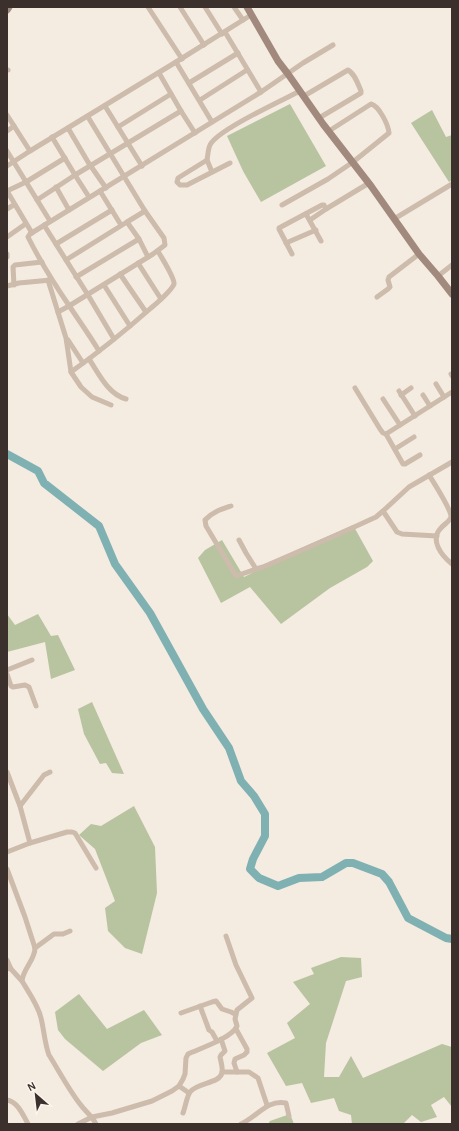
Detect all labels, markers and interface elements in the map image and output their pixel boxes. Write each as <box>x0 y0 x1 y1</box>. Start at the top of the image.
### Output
north arrow <box>16 1075 56 1115</box>
text: N <box>25 1079 38 1094</box>

